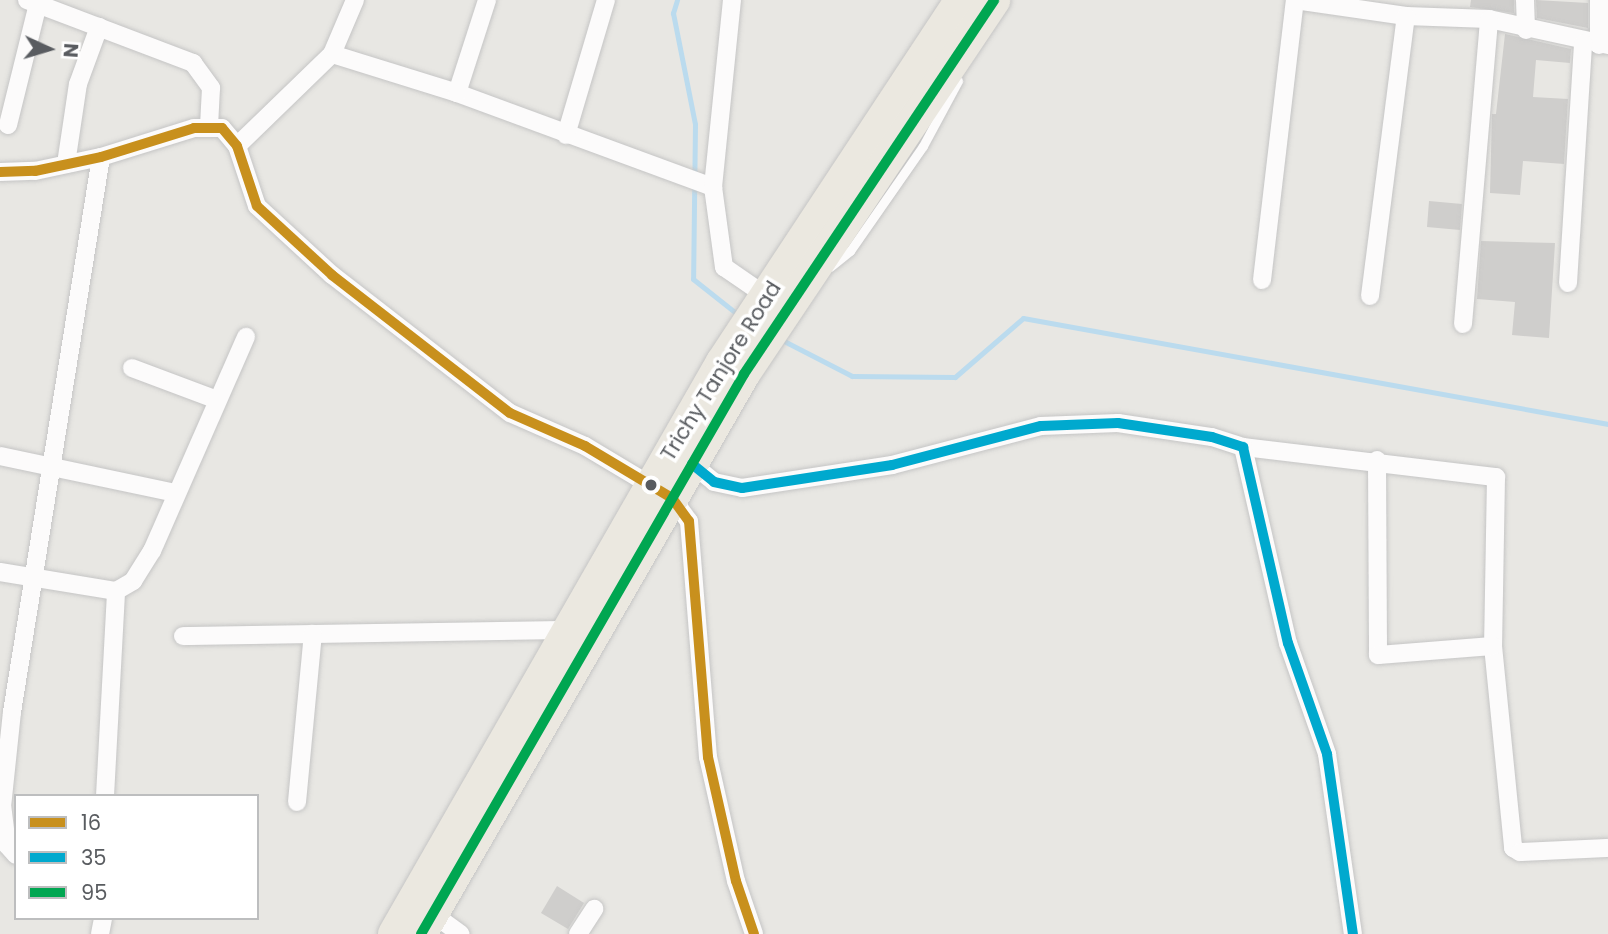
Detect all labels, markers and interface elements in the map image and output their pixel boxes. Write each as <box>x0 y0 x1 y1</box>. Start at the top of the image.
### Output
north arrow <box>14 14 84 84</box>
text: N <box>56 42 84 59</box>
street label: Trichy Tanjore Road <box>656 277 786 465</box>
unlabelled marker <box>644 478 658 492</box>
legend <box>14 794 259 920</box>
text: 16 <box>81 808 101 837</box>
text: 35 <box>81 843 107 872</box>
text: 95 <box>81 878 107 907</box>

